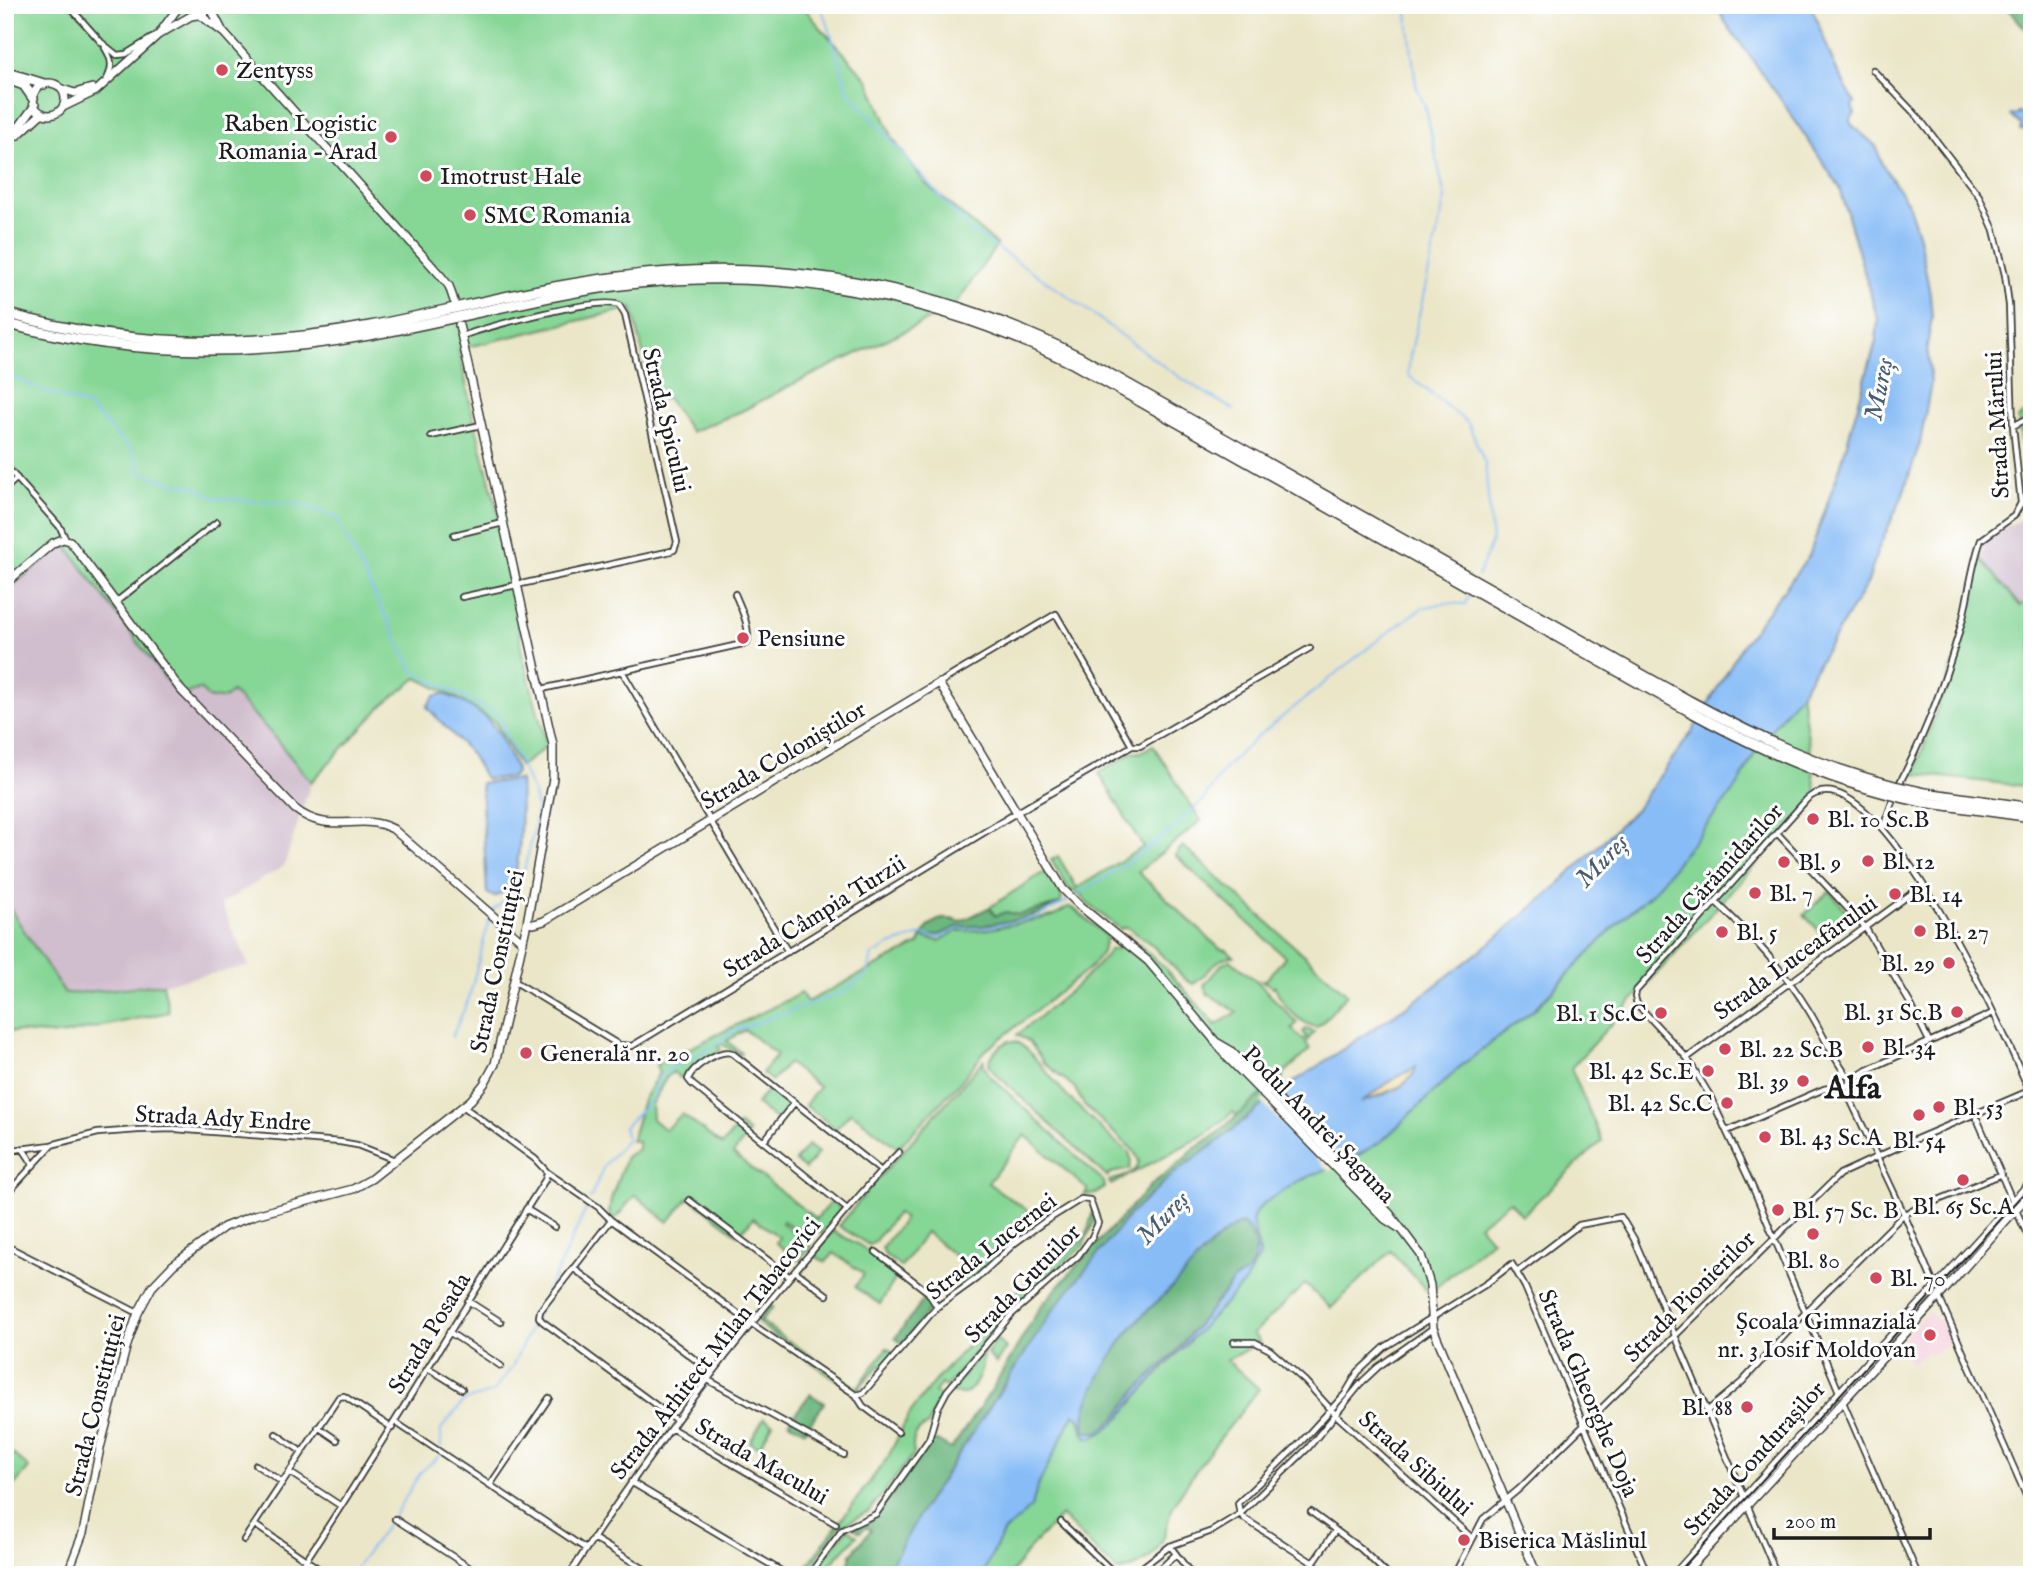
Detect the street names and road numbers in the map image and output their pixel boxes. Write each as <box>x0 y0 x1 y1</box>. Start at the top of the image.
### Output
street label: Strada Spicului <box>634 345 697 496</box>
street label: Strada Mărului <box>1979 350 2018 499</box>
street label: Strada Coloniștilor <box>695 695 872 818</box>
street label: Strada Cărămidarilor <box>1630 797 1791 971</box>
street label: Strada Câmpia Turzii <box>718 849 912 986</box>
street label: Strada Constituției <box>464 867 533 1056</box>
street label: Strada Luceafărului <box>1708 888 1884 1028</box>
street label: Podul Andrei Șaguna <box>1235 1039 1402 1211</box>
street label: Strada Ady Endre <box>134 1099 312 1140</box>
street label: Strada Lucernei <box>920 1186 1064 1308</box>
street label: Strada Arhitect Milan Tabacovici <box>604 1211 828 1487</box>
street label: Strada Gutuilor <box>958 1217 1088 1351</box>
street label: Strada Pionierilor <box>1617 1224 1763 1370</box>
street label: Strada Posada <box>382 1267 479 1400</box>
street label: Strada Gheorghe Doja <box>1530 1285 1646 1503</box>
street label: Strada Constituției <box>59 1311 134 1500</box>
street label: Strada Condurașilor <box>1677 1375 1833 1543</box>
street label: Strada Sibiului <box>1351 1405 1479 1524</box>
street label: Strada Macului <box>689 1412 834 1513</box>

